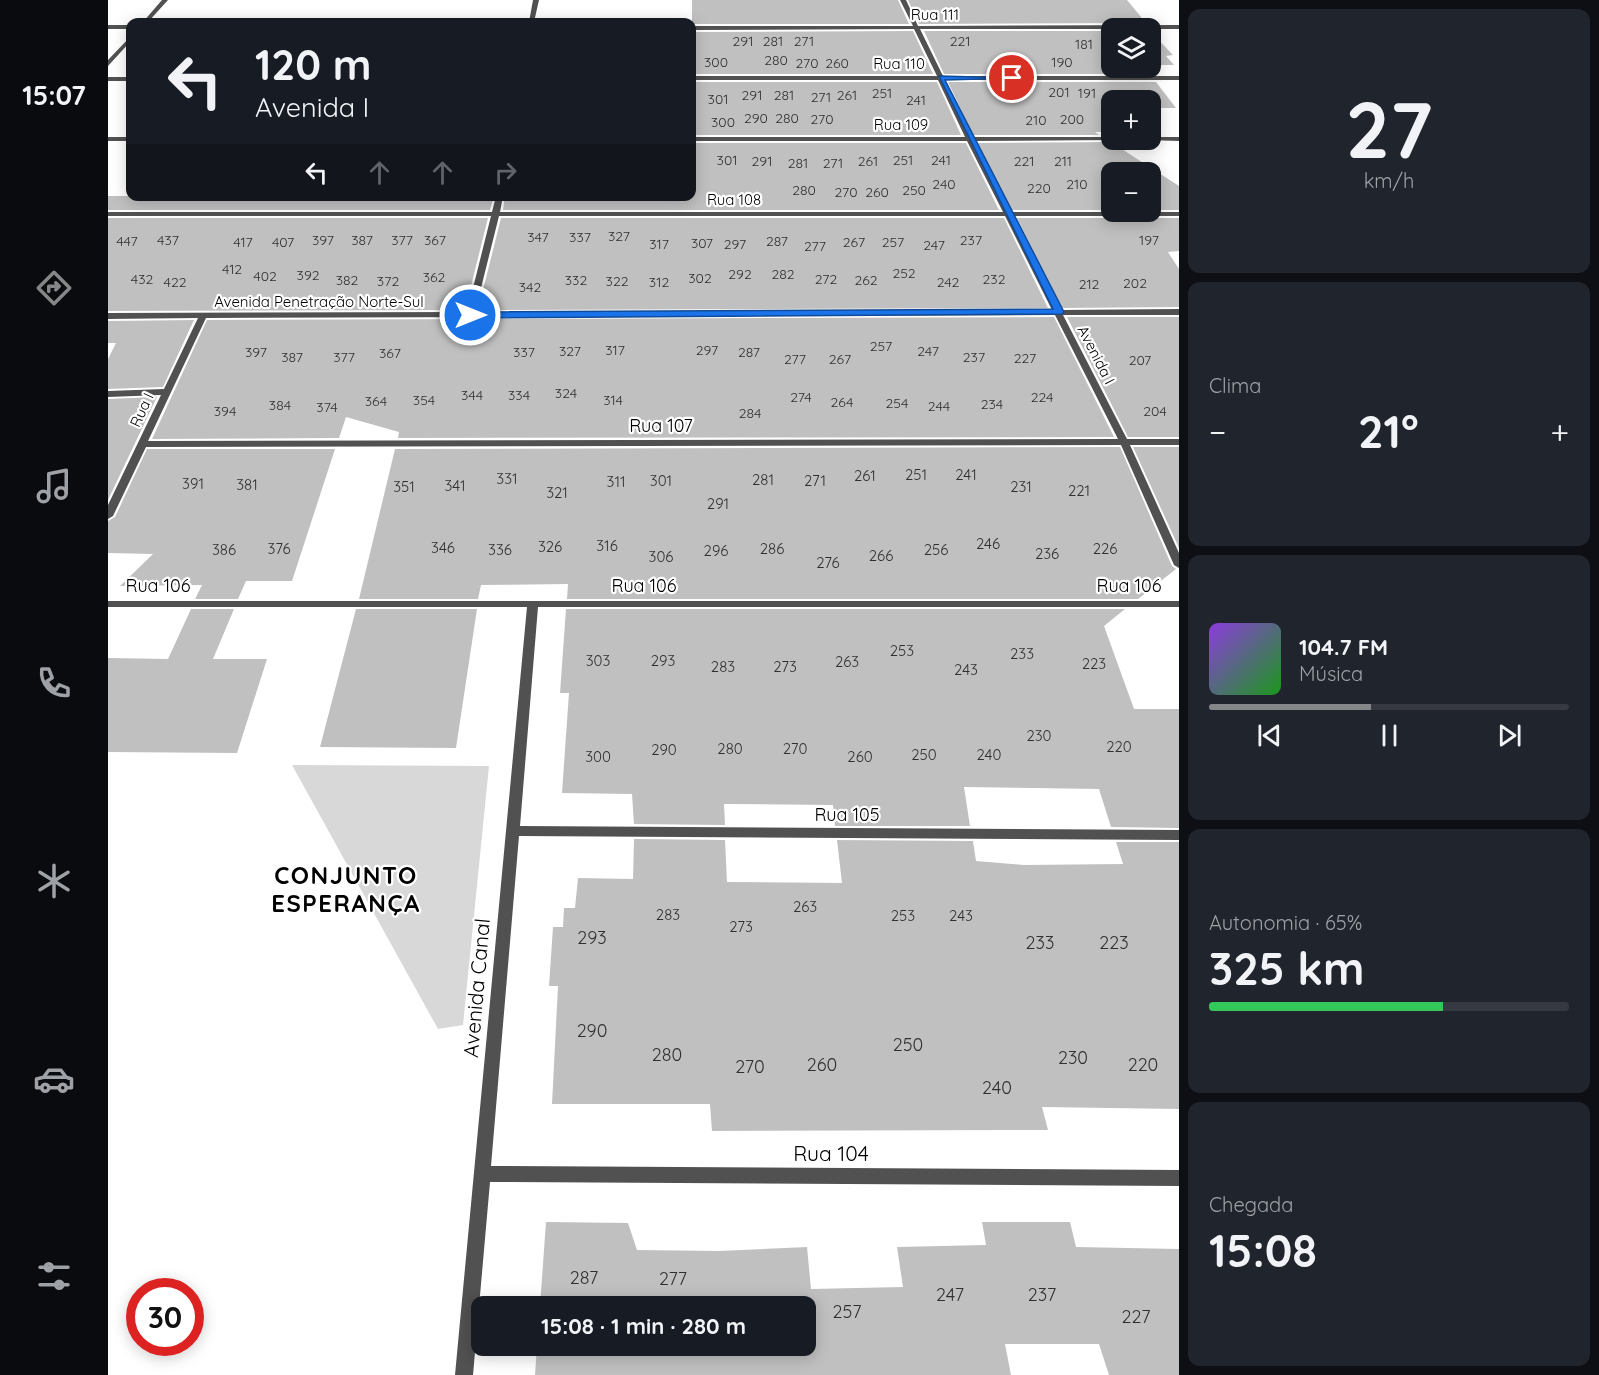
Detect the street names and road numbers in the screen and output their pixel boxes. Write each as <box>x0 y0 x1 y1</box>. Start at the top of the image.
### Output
street label: Rua 111 <box>911 5 959 24</box>
street label: Rua 110 <box>873 54 925 73</box>
street label: Rua 109 <box>874 115 928 134</box>
street label: Rua 108 <box>707 190 761 209</box>
street label: Avenida Penetração Norte-Sul <box>214 292 424 311</box>
street label: Avenida I <box>1074 322 1119 387</box>
street label: Rua I <box>125 390 158 430</box>
street label: Rua 107 <box>629 414 693 437</box>
street label: Rua 106 <box>126 574 191 597</box>
street label: Rua 106 <box>612 574 677 597</box>
street label: Rua 106 <box>1097 574 1162 597</box>
street label: Rua 105 <box>814 803 880 826</box>
street label: Avenida Canal <box>457 917 495 1059</box>
street label: Rua 104 <box>793 1140 869 1166</box>

